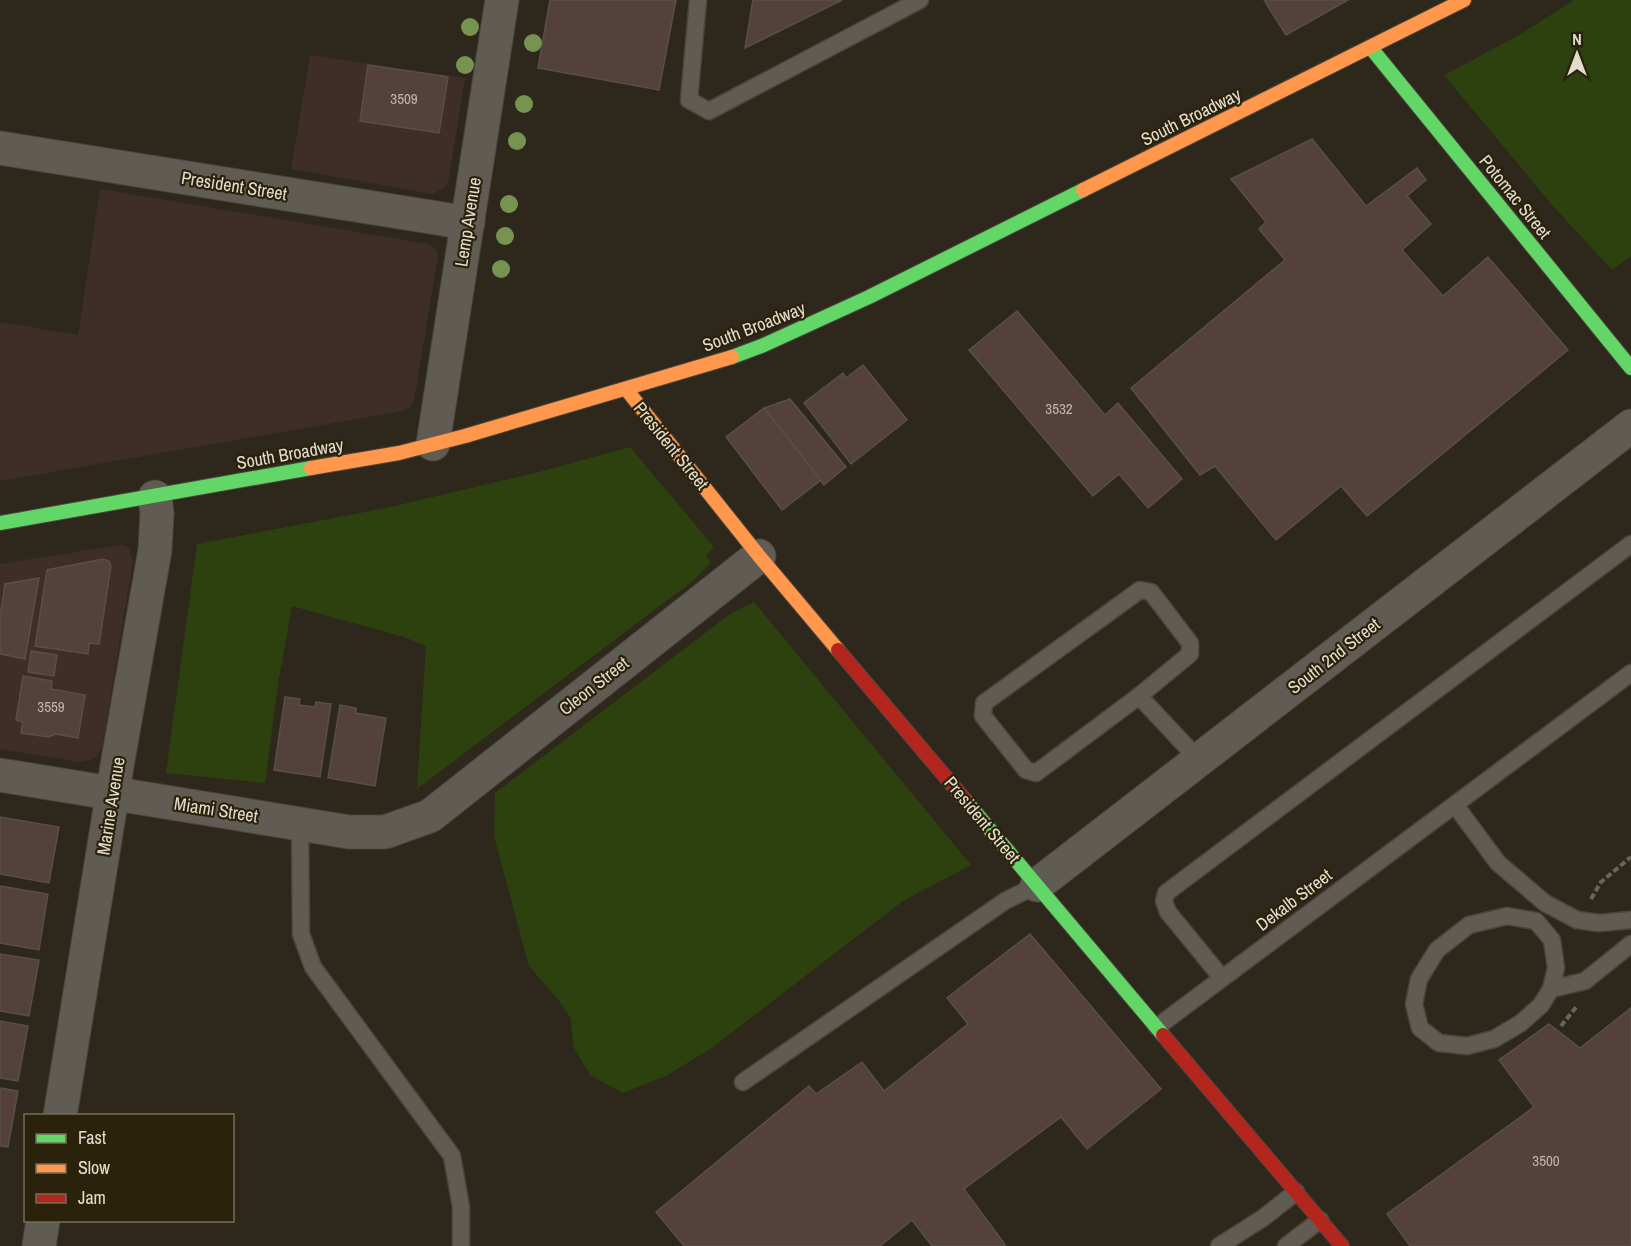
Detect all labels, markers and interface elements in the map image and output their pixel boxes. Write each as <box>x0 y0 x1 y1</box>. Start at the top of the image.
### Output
north arrow <box>1547 24 1607 84</box>
text: N <box>1572 28 1582 50</box>
street label: South Broadway <box>1137 81 1245 152</box>
house number: 3509 <box>390 88 418 109</box>
street label: Potomac Street <box>1474 149 1557 244</box>
street label: President Street <box>179 165 289 206</box>
street label: Lemp Avenue <box>448 176 487 268</box>
street label: South Broadway <box>699 295 809 358</box>
street label: President Street <box>628 396 715 495</box>
house number: 3532 <box>1045 398 1073 419</box>
street label: South Broadway <box>234 432 346 475</box>
street label: South 2nd Street <box>1282 612 1385 700</box>
street label: Cleon Street <box>554 650 634 721</box>
house number: 3559 <box>37 696 65 717</box>
street label: Marine Avenue <box>90 755 131 857</box>
street label: President Street <box>939 771 1026 869</box>
street label: Miami Street <box>172 791 260 828</box>
street label: Dekalb Street <box>1250 863 1337 936</box>
legend <box>24 1114 234 1222</box>
text: Fast <box>78 1125 106 1150</box>
house number: 3500 <box>1532 1150 1560 1171</box>
text: Slow <box>78 1155 110 1180</box>
text: Jam <box>78 1185 106 1210</box>

